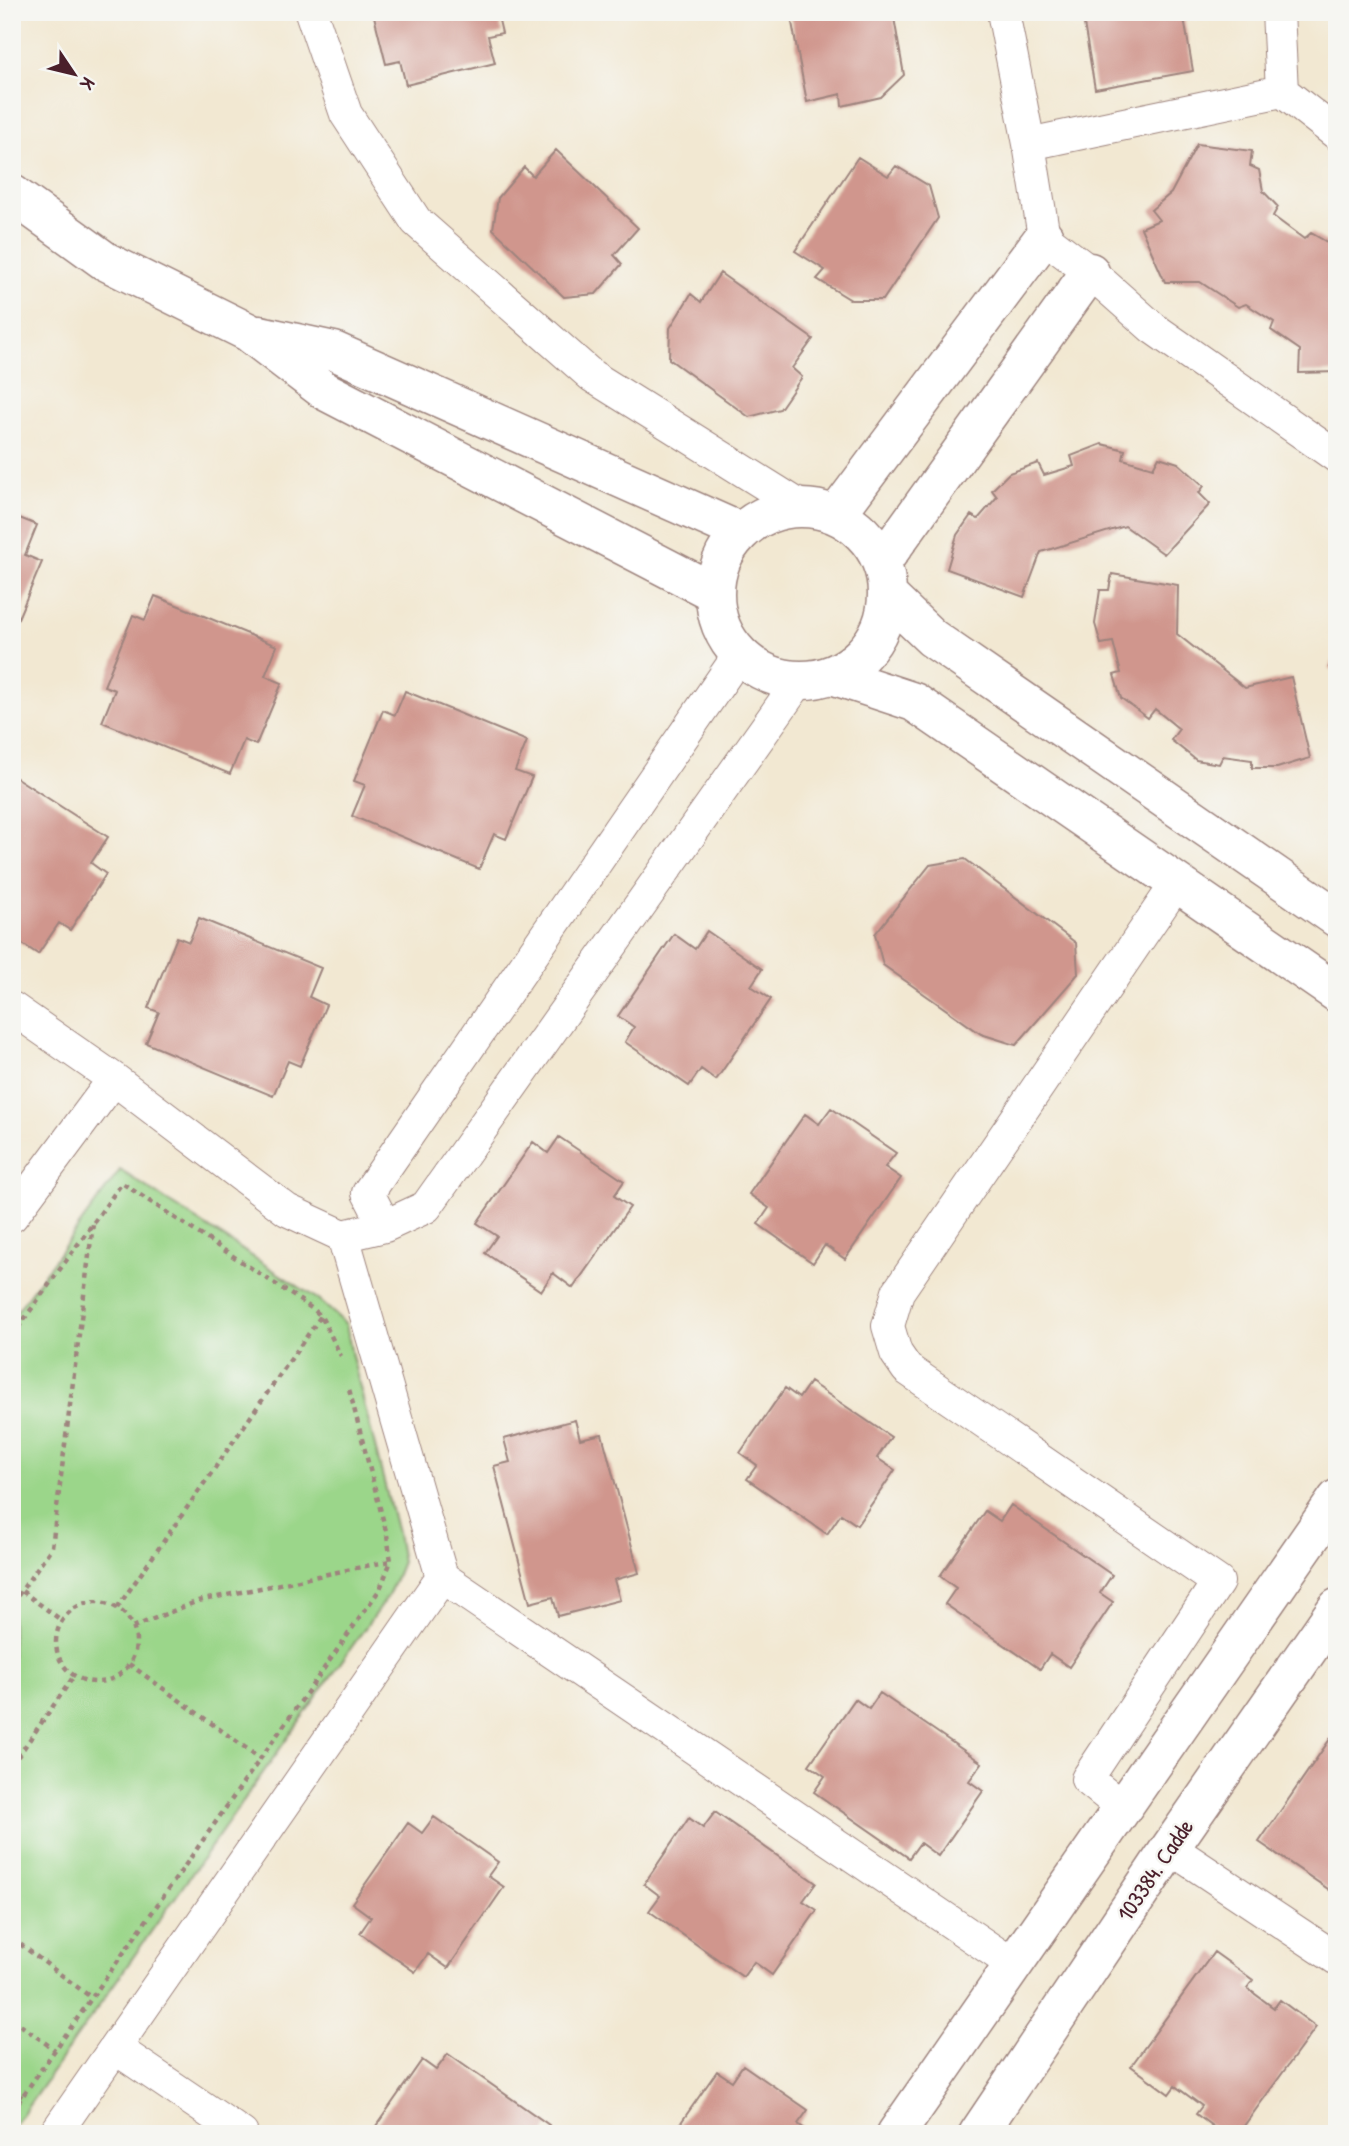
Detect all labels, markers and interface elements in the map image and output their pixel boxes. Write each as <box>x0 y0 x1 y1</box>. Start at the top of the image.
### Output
north arrow <box>38 38 108 108</box>
text: K <box>74 72 101 95</box>
street label: 103384. Cadde <box>1109 1813 1200 1927</box>

